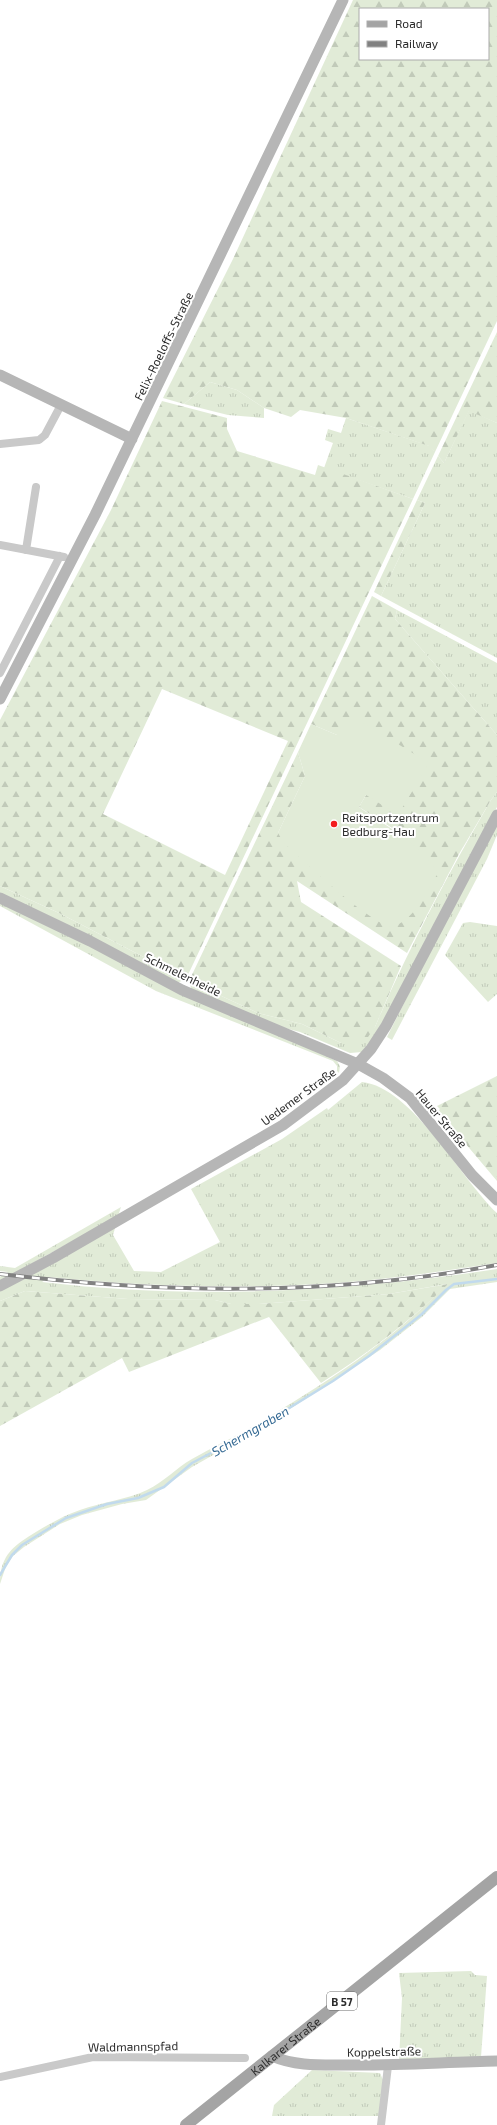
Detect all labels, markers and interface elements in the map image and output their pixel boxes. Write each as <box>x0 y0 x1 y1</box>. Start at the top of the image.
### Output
legend <box>359 8 489 60</box>
text: Road <box>395 16 423 30</box>
text: Railway <box>395 36 439 50</box>
street label: Felix-Roeloffs-Straße <box>131 290 195 402</box>
place label: Reitsportzentrum Bedburg-Hau <box>342 810 439 838</box>
marker: Reitsportzentrum Bedburg-Hau <box>329 819 339 829</box>
street label: Schmelenheide <box>143 949 223 999</box>
street label: Uedemer Straße <box>258 1064 338 1128</box>
street label: Hauer Straße <box>413 1086 471 1150</box>
water label: Schermgraben <box>209 1402 291 1460</box>
road number: B 57 <box>327 1992 357 2010</box>
street label: Kalkarer Straße <box>247 2014 323 2078</box>
street label: Waldmannspfad <box>88 2038 178 2054</box>
street label: Koppelstraße <box>347 2043 421 2059</box>

